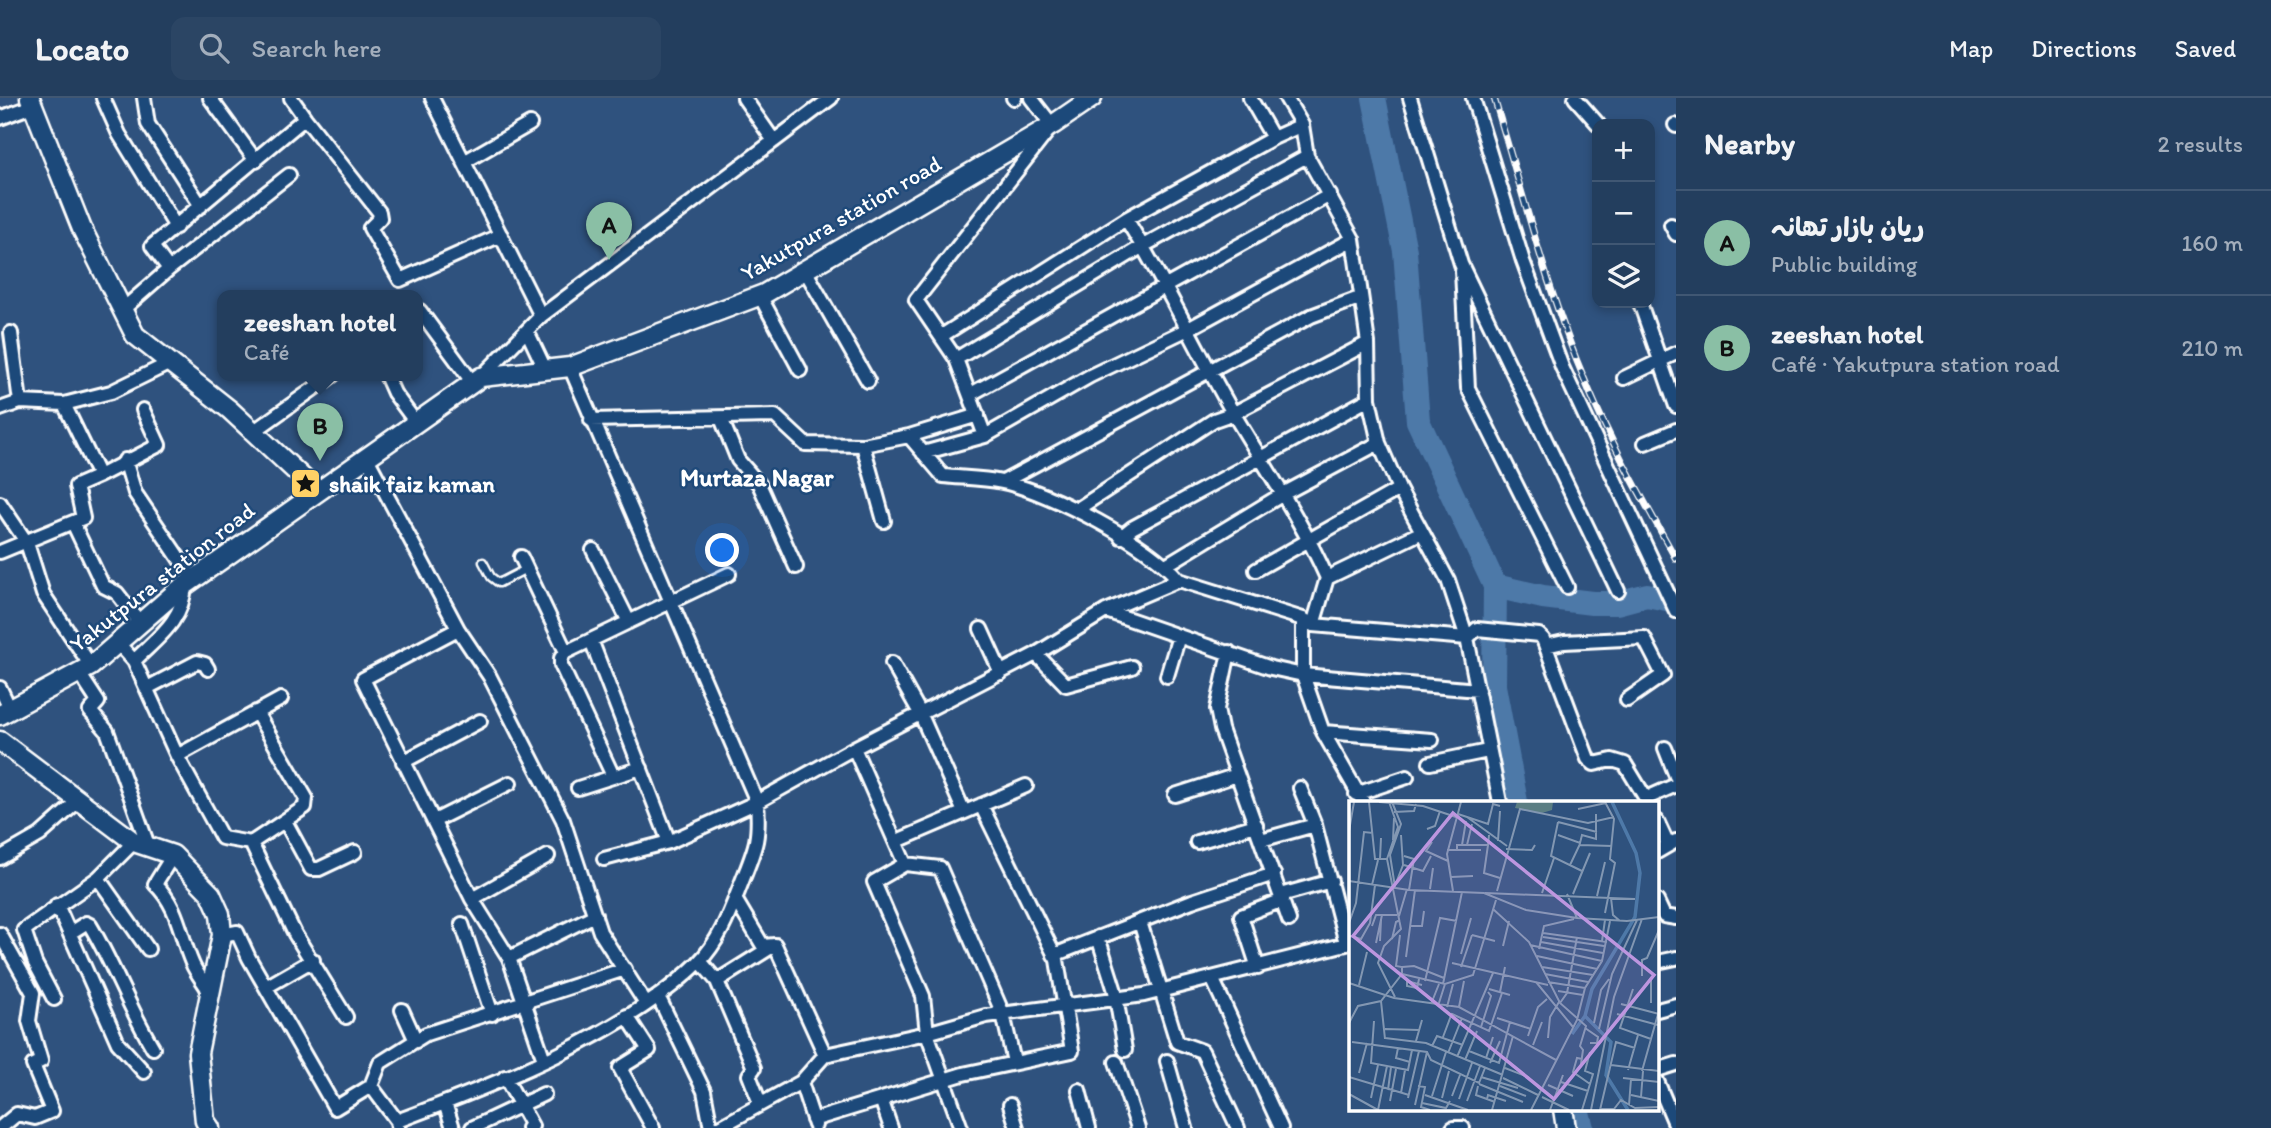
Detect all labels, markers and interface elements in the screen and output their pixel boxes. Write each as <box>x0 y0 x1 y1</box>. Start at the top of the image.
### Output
search box <box>171 17 661 80</box>
text: Locato <box>35 29 129 68</box>
icon: search <box>195 29 233 67</box>
text: Search here <box>251 32 382 64</box>
text: Map <box>1949 34 1993 63</box>
text: Directions <box>2031 34 2137 63</box>
text: Saved <box>2175 34 2236 63</box>
map controls <box>1592 119 1655 308</box>
button: + <box>1592 119 1655 182</box>
text: Nearby <box>1704 125 1795 162</box>
text: 2 results <box>2157 130 2243 158</box>
street label: Yakutpura station road <box>736 149 947 287</box>
button: − <box>1592 182 1655 245</box>
pin: A <box>586 202 632 260</box>
text: ریان بازار تھانہ <box>1771 211 1924 243</box>
text: A <box>1720 229 1734 257</box>
text: 160 m <box>2181 229 2243 257</box>
button: layers <box>1592 245 1655 308</box>
text: Public building <box>1771 250 1917 278</box>
popup <box>217 290 423 381</box>
text: zeeshan hotel <box>244 306 396 338</box>
text: zeeshan hotel <box>1771 318 1923 350</box>
text: B <box>1720 334 1734 362</box>
text: 210 m <box>2182 334 2243 362</box>
text: Café <box>244 338 290 366</box>
text: Café · Yakutpura station road <box>1771 350 2060 378</box>
pin: B <box>297 403 343 461</box>
district label: Murtaza Nagar <box>680 463 835 493</box>
place icon: shaik faiz kaman <box>289 467 323 501</box>
place label: shaik faiz kaman <box>329 470 496 498</box>
street label: Yakutpura station road <box>64 496 260 658</box>
your location <box>705 533 739 567</box>
inset map <box>1349 801 1658 1110</box>

